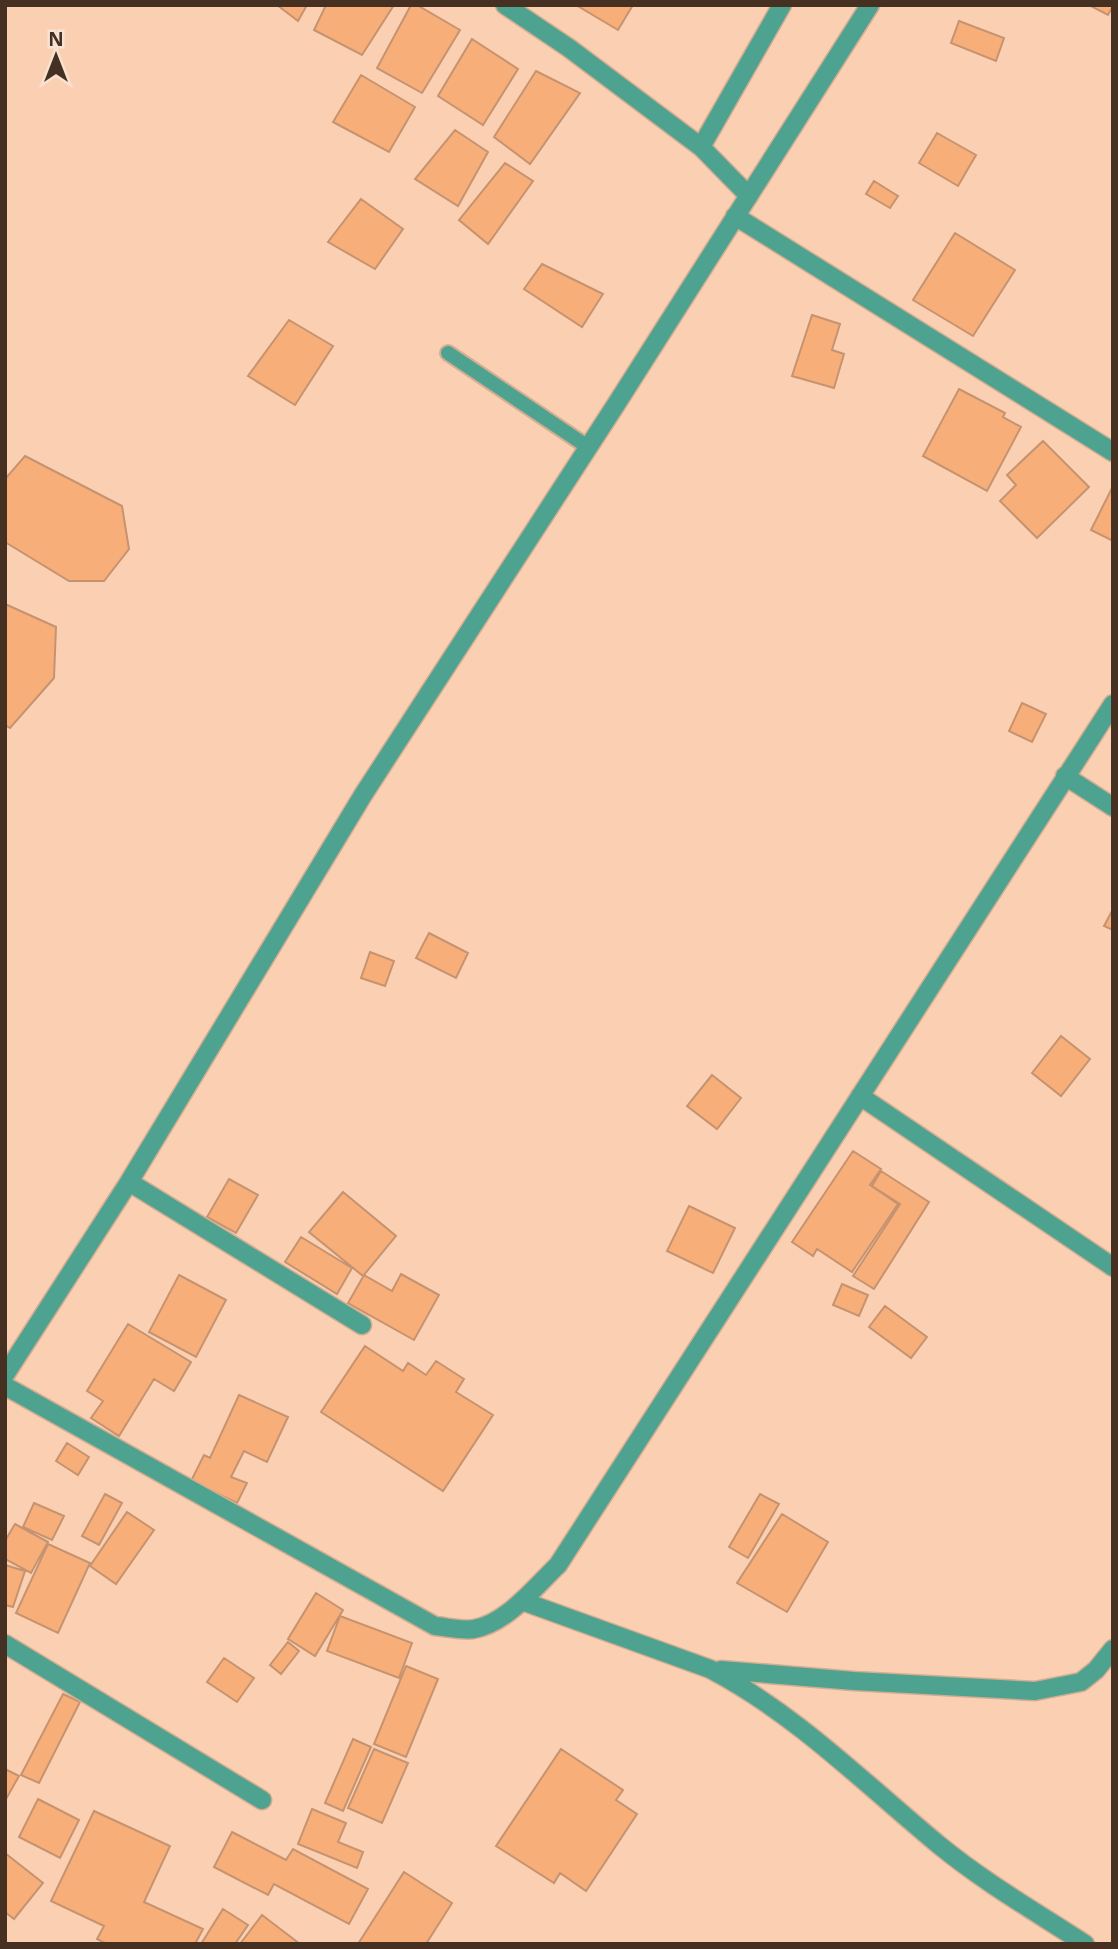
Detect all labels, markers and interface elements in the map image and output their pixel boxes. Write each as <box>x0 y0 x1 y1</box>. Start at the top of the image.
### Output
north arrow <box>21 21 91 91</box>
text: N <box>48 26 64 52</box>

